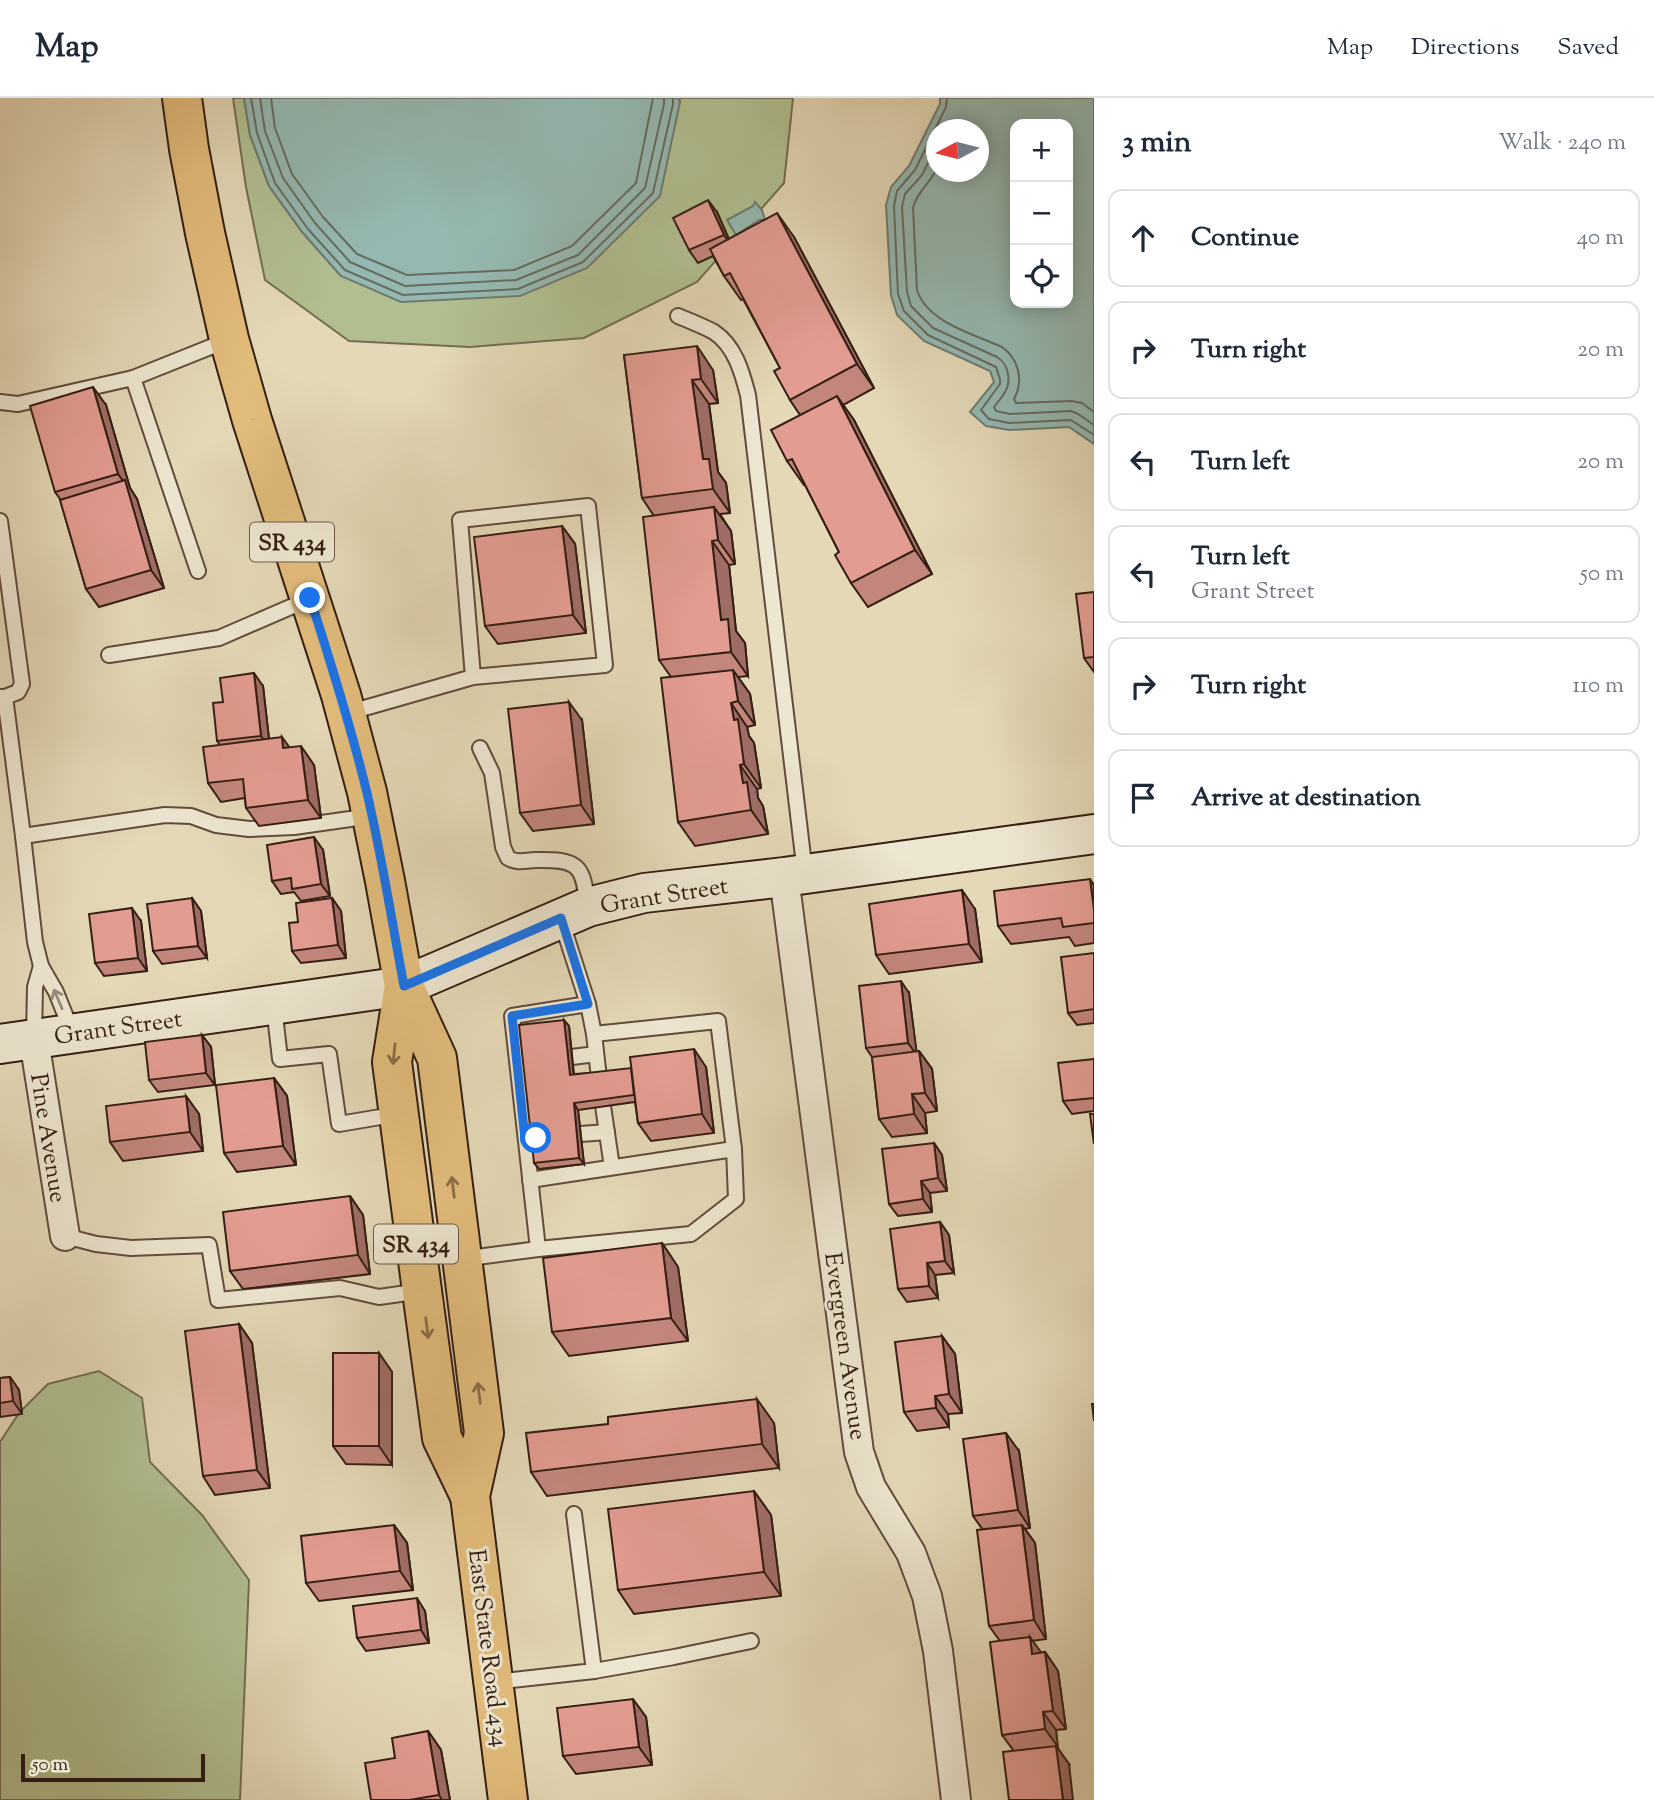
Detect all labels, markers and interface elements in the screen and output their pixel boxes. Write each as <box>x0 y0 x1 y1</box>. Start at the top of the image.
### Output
text: Map <box>35 24 99 72</box>
text: Map <box>1327 31 1373 65</box>
text: Directions <box>1411 31 1519 65</box>
text: Saved <box>1557 31 1619 65</box>
north arrow <box>926 119 989 182</box>
map controls <box>1010 119 1073 308</box>
button: + <box>1010 119 1073 182</box>
text: 3 min <box>1122 122 1192 165</box>
text: Walk · 240 m <box>1498 127 1626 160</box>
button: − <box>1010 182 1073 245</box>
icon: ahead <box>1124 219 1162 257</box>
text: Continue <box>1191 220 1299 257</box>
text: 40 m <box>1577 222 1624 255</box>
button: locate <box>1010 245 1073 308</box>
icon: right <box>1124 331 1162 369</box>
text: Turn right <box>1191 332 1306 369</box>
text: 20 m <box>1577 334 1624 367</box>
icon: left <box>1124 443 1162 481</box>
text: Turn left <box>1191 444 1290 481</box>
text: 20 m <box>1577 446 1624 479</box>
road number: SR 434 <box>250 522 334 562</box>
text: Turn left <box>1191 539 1290 576</box>
icon: left <box>1124 555 1162 593</box>
text: 50 m <box>1580 558 1624 591</box>
text: Grant Street <box>1191 576 1315 609</box>
route end <box>294 582 325 613</box>
icon: right <box>1124 667 1162 705</box>
text: Turn right <box>1191 668 1306 705</box>
text: 110 m <box>1573 670 1624 703</box>
icon: arrive <box>1124 779 1162 817</box>
text: Arrive at destination <box>1191 780 1421 817</box>
street label: Grant Street <box>598 870 731 924</box>
one-way arrow <box>51 989 64 1010</box>
street label: Grant Street <box>52 1003 184 1055</box>
one-way arrow <box>388 1042 401 1065</box>
street label: Pine Avenue <box>20 1071 74 1205</box>
route start <box>520 1122 551 1153</box>
one-way arrow <box>446 1176 459 1199</box>
road number: SR 434 <box>374 1224 458 1264</box>
street label: Evergreen Avenue <box>814 1250 874 1442</box>
one-way arrow <box>421 1316 434 1339</box>
one-way arrow <box>472 1382 485 1404</box>
street label: East State Road 434 <box>458 1547 516 1749</box>
scale bar <box>21 1751 205 1783</box>
text: 50 m <box>32 1752 68 1779</box>

